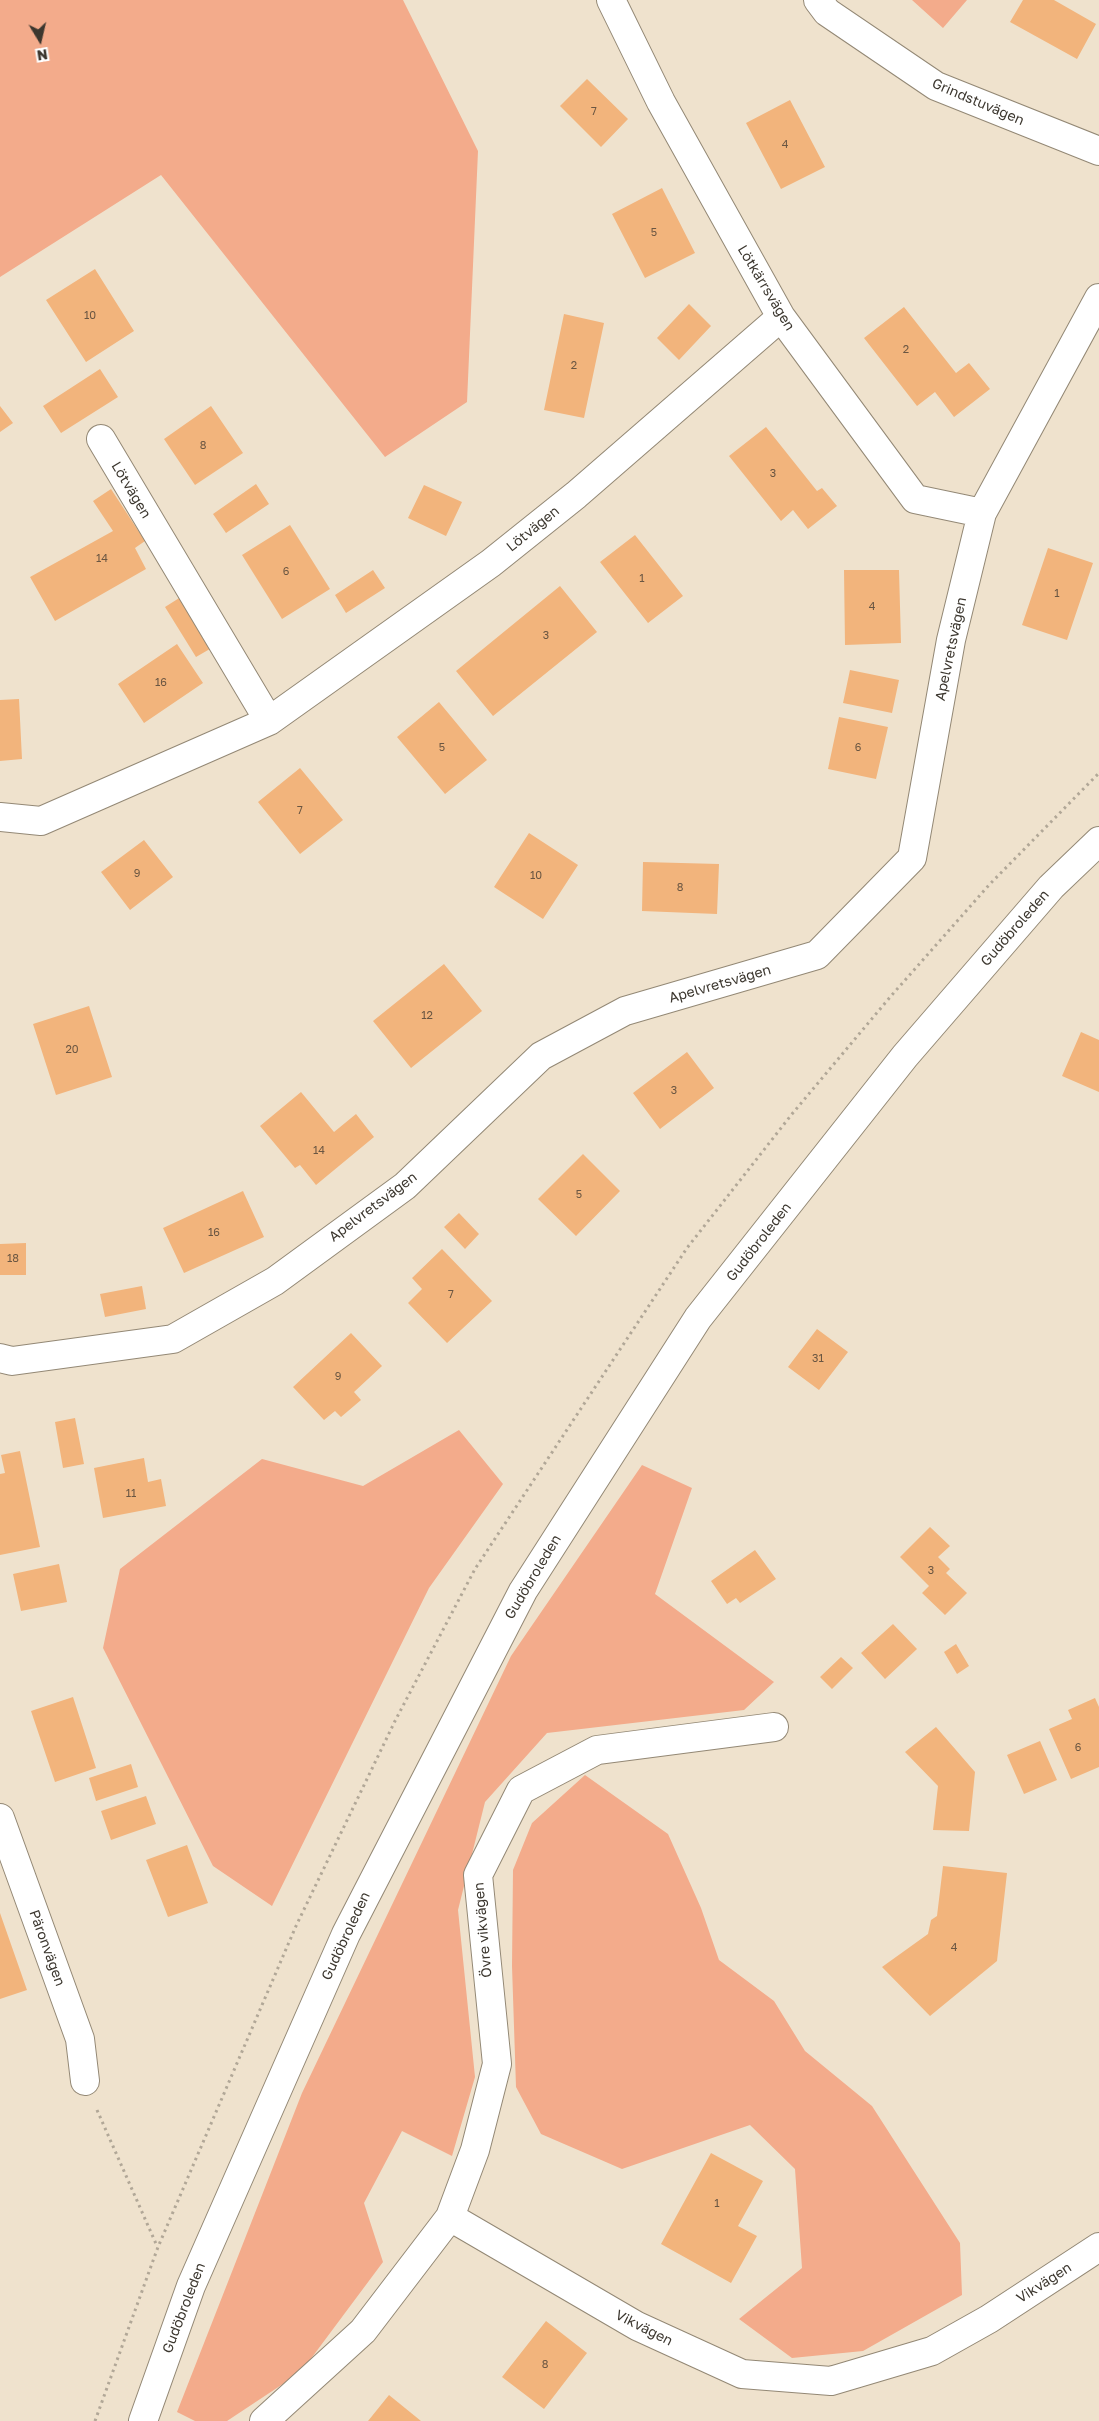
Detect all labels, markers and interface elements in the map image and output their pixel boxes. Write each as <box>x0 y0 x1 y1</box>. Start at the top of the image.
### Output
north arrow <box>15 15 65 65</box>
text: N <box>36 46 49 65</box>
street label: Grindstuvägen <box>929 75 1027 129</box>
house number: 7 <box>591 105 597 119</box>
house number: 4 <box>782 138 788 152</box>
house number: 5 <box>651 226 657 240</box>
street label: Lötkärrsvägen <box>734 242 798 334</box>
house number: 10 <box>84 309 96 323</box>
house number: 2 <box>903 343 909 357</box>
house number: 2 <box>571 359 577 373</box>
house number: 8 <box>200 439 206 453</box>
street label: Lötvägen <box>108 459 154 521</box>
house number: 3 <box>770 467 776 481</box>
street label: Lötvägen <box>503 503 563 555</box>
house number: 14 <box>96 552 108 566</box>
house number: 6 <box>283 565 289 579</box>
house number: 1 <box>639 572 645 586</box>
house number: 1 <box>1054 587 1060 601</box>
street label: Apelvretsvägen <box>932 596 970 702</box>
house number: 4 <box>869 600 875 614</box>
house number: 3 <box>543 629 549 643</box>
house number: 16 <box>155 676 167 690</box>
house number: 5 <box>439 741 445 755</box>
house number: 6 <box>855 741 861 755</box>
house number: 7 <box>297 804 303 818</box>
house number: 9 <box>134 867 140 881</box>
house number: 10 <box>530 869 542 883</box>
house number: 8 <box>677 881 683 895</box>
street label: Gudöbroleden <box>977 886 1053 970</box>
street label: Apelvretsvägen <box>667 961 773 1007</box>
house number: 12 <box>421 1009 433 1023</box>
house number: 20 <box>65 1043 79 1057</box>
house number: 3 <box>671 1084 677 1098</box>
house number: 14 <box>313 1144 325 1158</box>
street label: Apelvretsvägen <box>326 1169 420 1245</box>
house number: 5 <box>576 1188 582 1202</box>
street label: Gudöbroleden <box>723 1199 795 1285</box>
house number: 16 <box>208 1226 220 1240</box>
house number: 18 <box>7 1252 19 1266</box>
house number: 7 <box>448 1288 454 1302</box>
house number: 31 <box>812 1352 824 1366</box>
house number: 9 <box>335 1370 341 1384</box>
house number: 11 <box>126 1487 136 1501</box>
street label: Gudöbroleden <box>501 1532 565 1622</box>
house number: 3 <box>928 1564 934 1578</box>
house number: 6 <box>1075 1741 1081 1755</box>
street label: Övre vikvägen <box>470 1882 496 1978</box>
street label: Gudöbroleden <box>318 1889 374 1983</box>
street label: Päronvägen <box>25 1908 69 1988</box>
house number: 4 <box>951 1941 957 1955</box>
house number: 1 <box>714 2197 720 2211</box>
street label: Vikvägen <box>1013 2259 1075 2307</box>
street label: Gudöbroleden <box>159 2260 209 2356</box>
street label: Vikvägen <box>613 2306 675 2350</box>
house number: 8 <box>542 2358 548 2372</box>

